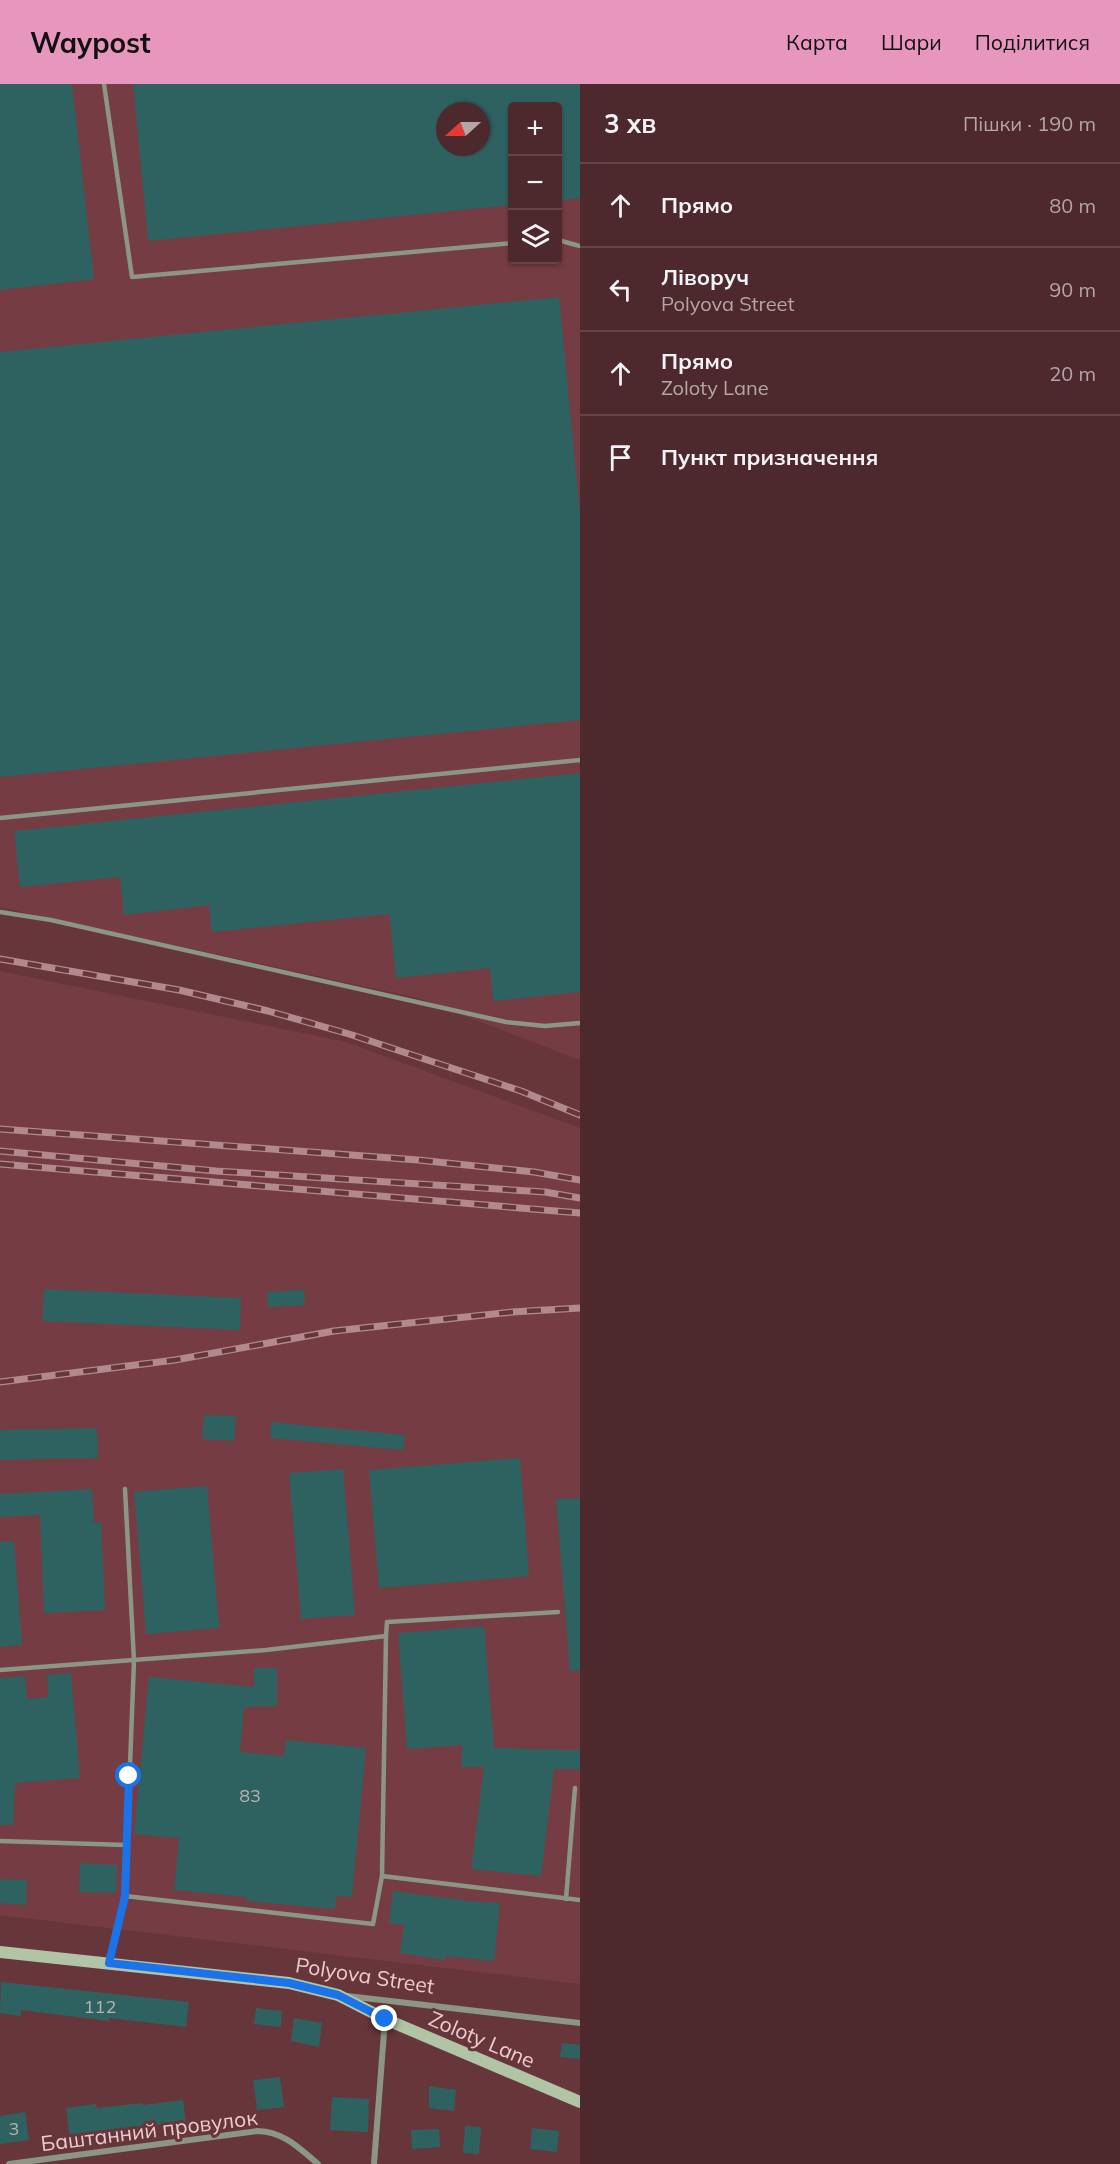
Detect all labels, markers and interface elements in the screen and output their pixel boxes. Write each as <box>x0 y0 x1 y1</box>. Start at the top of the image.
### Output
text: Waypost <box>30 25 151 60</box>
text: Карта <box>786 29 848 55</box>
text: Шари <box>881 29 942 55</box>
text: Поділитися <box>975 29 1090 55</box>
north arrow <box>436 102 490 156</box>
map controls <box>508 102 562 264</box>
button: + <box>508 102 562 156</box>
text: 3 хв <box>604 107 656 140</box>
text: Пішки · 190 m <box>963 111 1096 136</box>
button: − <box>508 156 562 210</box>
icon: ahead <box>604 189 637 222</box>
text: Прямо <box>661 191 733 219</box>
text: 80 m <box>1049 193 1096 218</box>
button: layers <box>508 210 562 264</box>
text: Ліворуч <box>661 263 749 291</box>
icon: left <box>604 273 637 306</box>
text: 90 m <box>1049 277 1096 302</box>
text: Polyova Street <box>661 291 794 316</box>
text: Прямо <box>661 347 733 375</box>
icon: ahead <box>604 357 637 390</box>
text: 20 m <box>1049 361 1096 386</box>
text: Zoloty Lane <box>661 375 769 400</box>
icon: arrive <box>604 441 637 474</box>
text: Пункт призначення <box>661 443 878 471</box>
route start <box>115 1762 141 1788</box>
house number: 83 <box>239 1784 261 1807</box>
street label: Polyova Street <box>294 1951 436 1999</box>
house number: 112 <box>84 1995 116 2018</box>
route end <box>371 2005 397 2031</box>
street label: Zoloty Lane <box>425 2005 539 2073</box>
street label: Баштанний провулок <box>39 2104 259 2156</box>
house number: 3 <box>9 2117 19 2140</box>

